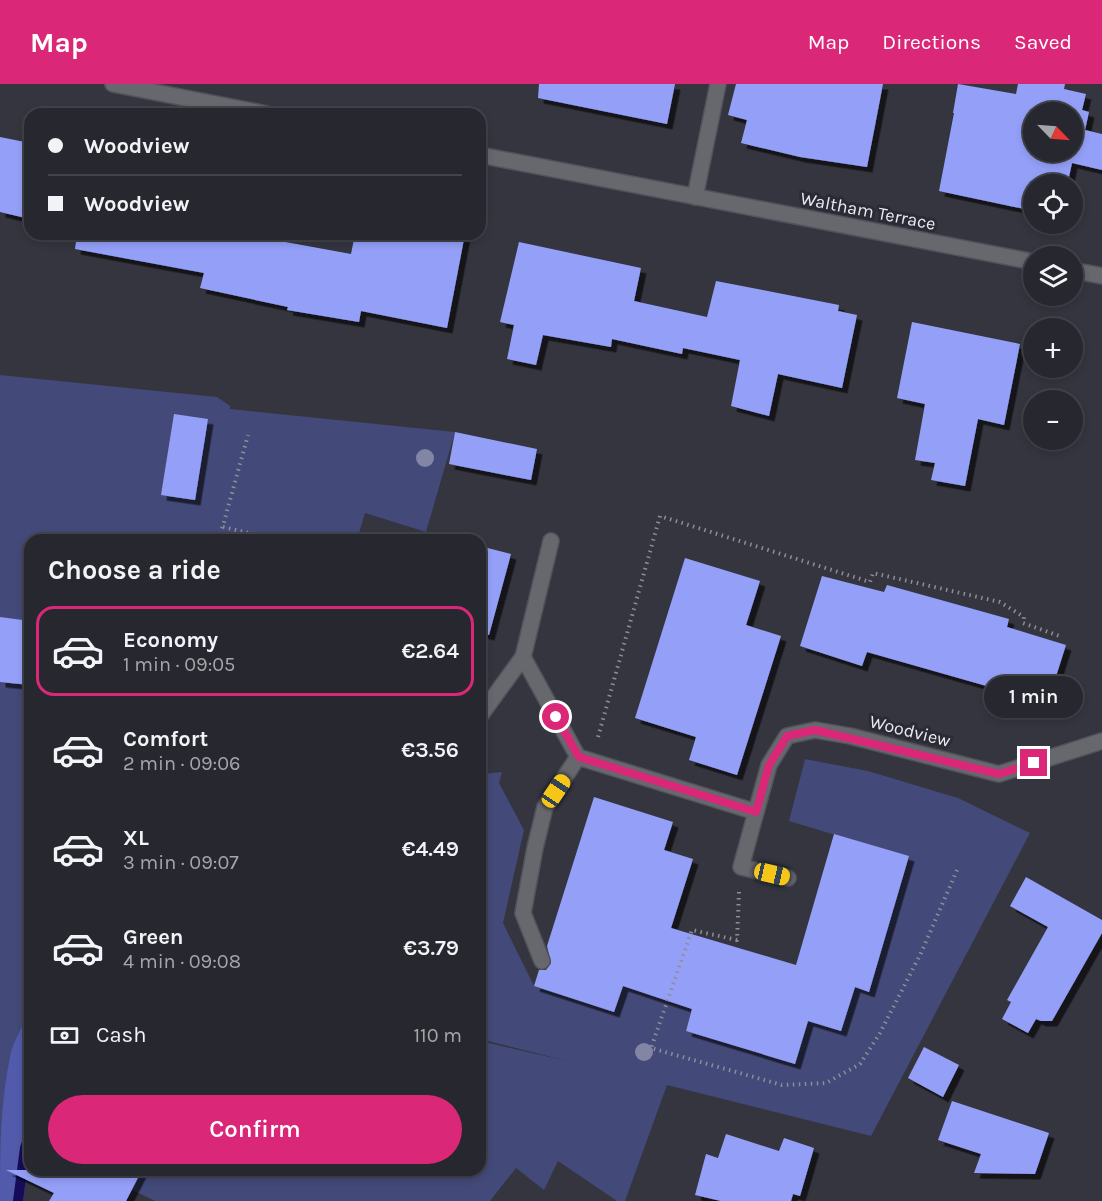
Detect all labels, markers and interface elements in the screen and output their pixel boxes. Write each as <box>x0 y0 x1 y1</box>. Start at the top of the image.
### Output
text: Map <box>30 26 88 59</box>
text: Map <box>808 30 849 54</box>
text: Directions <box>882 30 981 54</box>
text: Saved <box>1014 30 1072 54</box>
north arrow <box>1023 102 1083 162</box>
map controls <box>1023 102 1083 450</box>
text: Woodview <box>84 133 189 159</box>
button: locate <box>1023 174 1083 234</box>
street label: Waltham Terrace <box>798 187 938 235</box>
text: Woodview <box>84 191 189 217</box>
button: layers <box>1023 246 1083 306</box>
button: + <box>1023 318 1083 378</box>
button: − <box>1023 390 1083 450</box>
text: Choose a ride <box>48 554 221 586</box>
icon: car <box>51 624 105 678</box>
text: Economy <box>123 627 218 653</box>
text: €2.64 <box>402 638 459 664</box>
text: 1 min · 09:05 <box>123 653 235 676</box>
callout: 1 min <box>984 676 1084 718</box>
text: 1 min <box>1009 685 1058 708</box>
route start <box>542 703 569 730</box>
street label: Woodview <box>867 710 953 752</box>
icon: car <box>51 723 105 777</box>
text: Comfort <box>123 726 208 752</box>
text: €3.56 <box>401 737 459 763</box>
route end <box>1020 749 1047 776</box>
text: 2 min · 09:06 <box>123 752 241 775</box>
car <box>538 771 574 811</box>
icon: car <box>51 822 105 876</box>
text: XL <box>123 825 149 851</box>
text: €4.49 <box>402 836 459 862</box>
text: 3 min · 09:07 <box>123 851 239 874</box>
car <box>752 861 792 887</box>
icon: car <box>51 921 105 975</box>
text: Green <box>123 924 184 950</box>
text: €3.79 <box>403 935 459 961</box>
text: 4 min · 09:08 <box>123 950 241 973</box>
icon: cash <box>48 1019 81 1052</box>
text: Cash <box>96 1022 146 1048</box>
text: 110 m <box>413 1024 462 1047</box>
button: Confirm <box>48 1095 462 1164</box>

